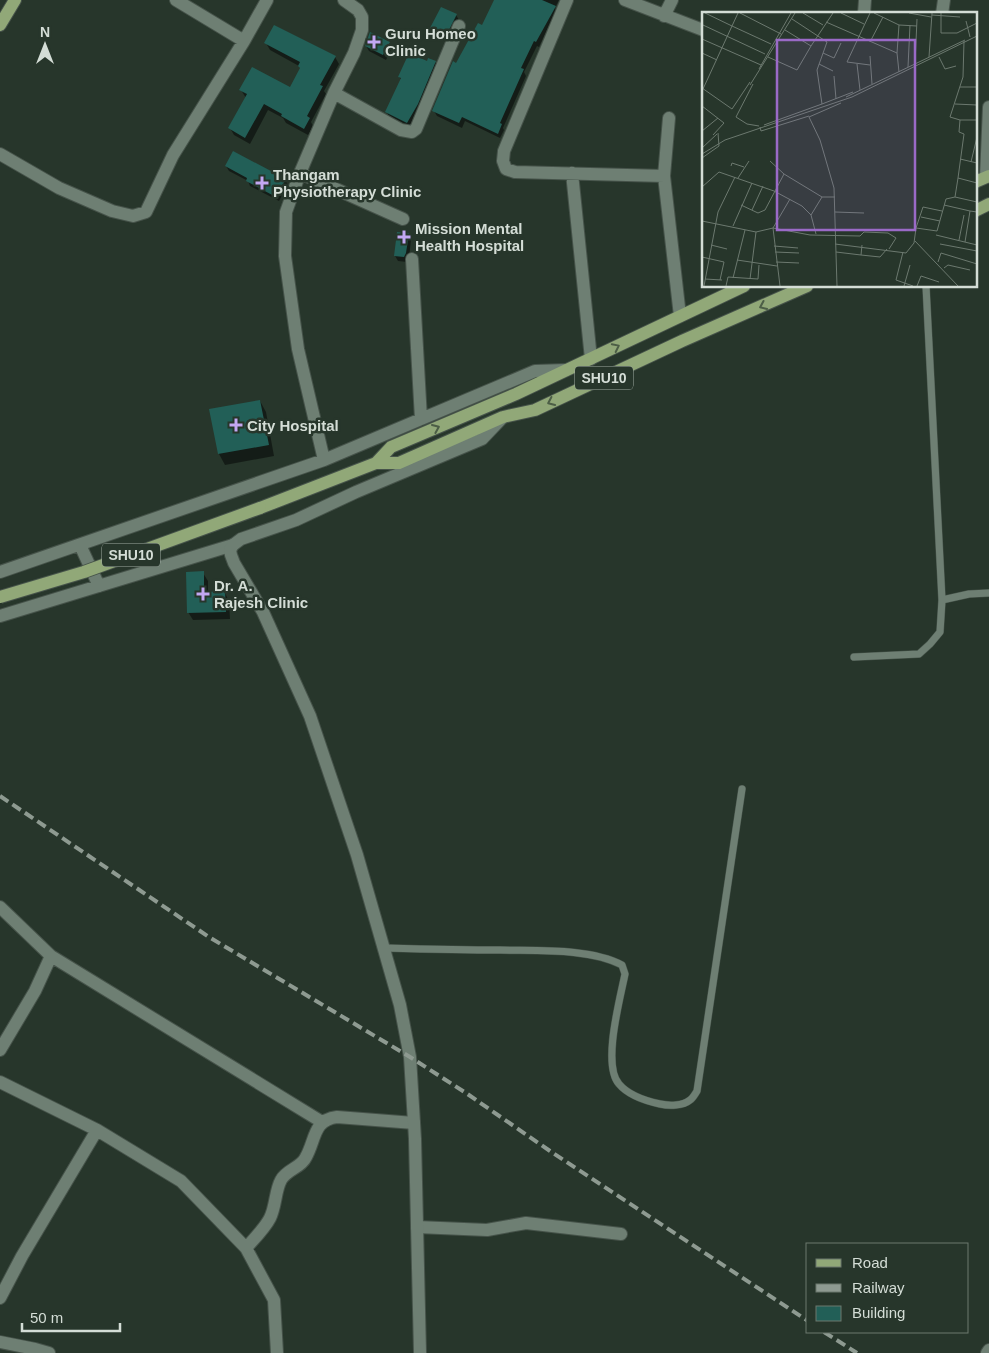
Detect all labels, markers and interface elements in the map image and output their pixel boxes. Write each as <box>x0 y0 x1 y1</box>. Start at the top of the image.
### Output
inset map <box>702 12 976 288</box>
north arrow <box>20 20 70 70</box>
text: N <box>40 24 50 40</box>
place label: Guru Homeo Clinic <box>385 25 476 59</box>
marker: Guru Homeo Clinic <box>367 35 381 49</box>
place label: Thangam Physiotherapy Clinic <box>273 166 421 200</box>
marker: Thangam Physiotherapy Clinic <box>255 176 269 190</box>
place label: Mission Mental Health Hospital <box>415 220 524 254</box>
marker: Mission Mental Health Hospital <box>397 230 411 244</box>
one-way arrow <box>759 299 768 310</box>
one-way arrow <box>611 342 620 353</box>
road number: SHU10 <box>575 366 633 389</box>
one-way arrow <box>547 396 556 407</box>
place label: City Hospital <box>247 417 339 434</box>
marker: City Hospital <box>229 418 243 432</box>
one-way arrow <box>431 424 440 435</box>
road number: SHU10 <box>102 544 160 566</box>
place label: Dr. A. Rajesh Clinic <box>214 577 308 611</box>
marker: Dr. A. Rajesh Clinic <box>196 587 210 601</box>
legend <box>806 1243 969 1333</box>
text: Road <box>852 1254 888 1271</box>
text: Railway <box>852 1279 905 1296</box>
scale bar <box>22 1300 120 1332</box>
text: Building <box>852 1304 905 1321</box>
text: 50 m <box>30 1309 63 1326</box>

